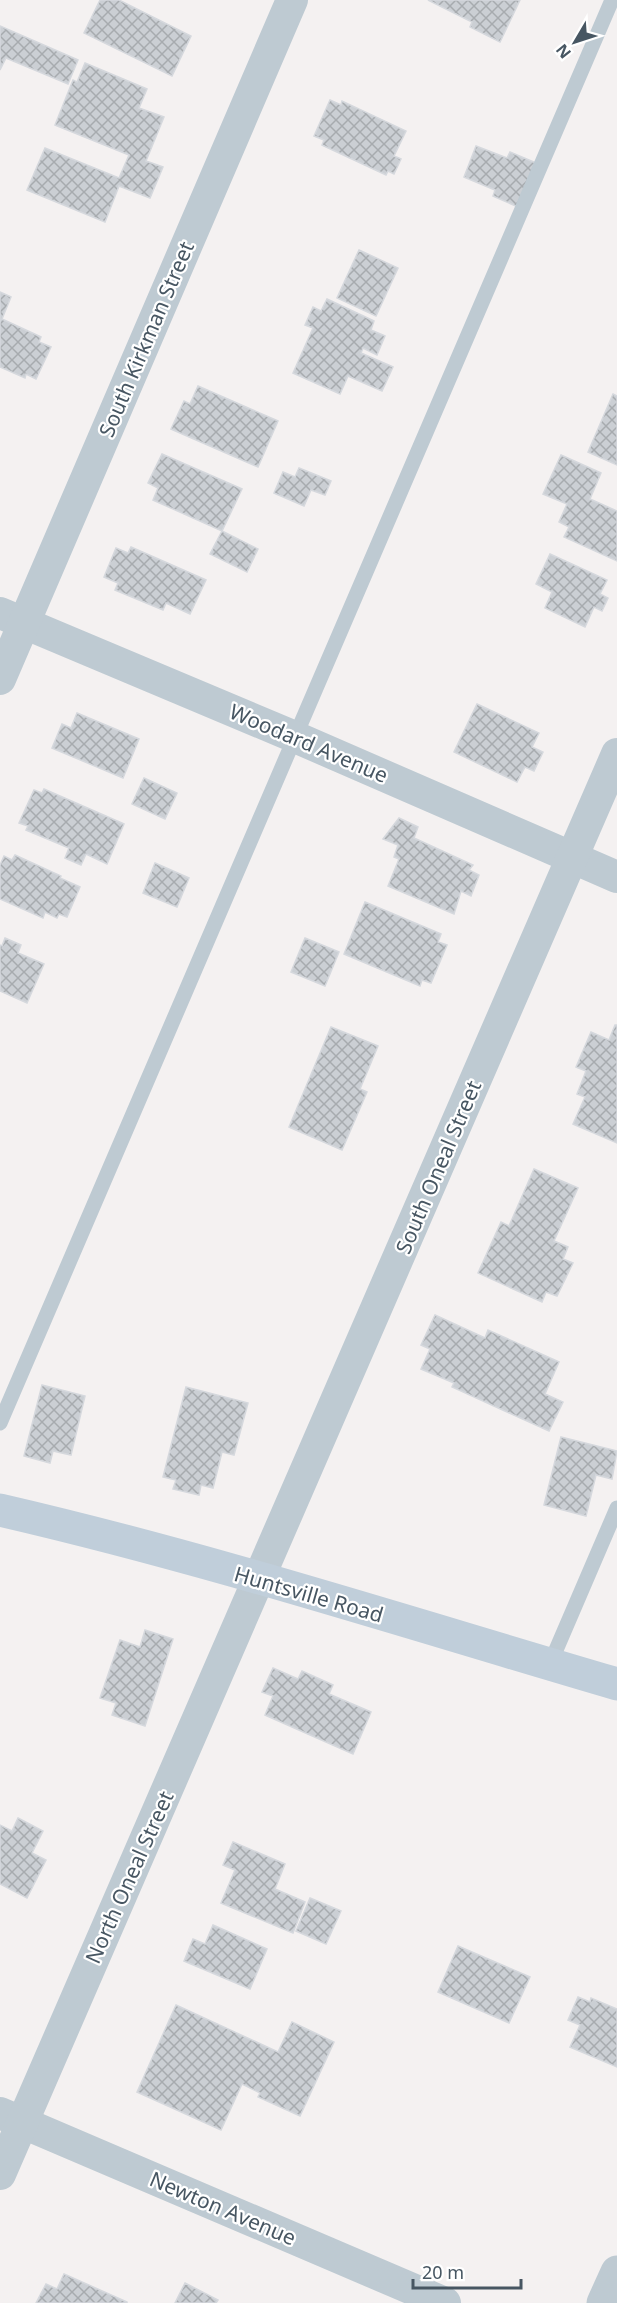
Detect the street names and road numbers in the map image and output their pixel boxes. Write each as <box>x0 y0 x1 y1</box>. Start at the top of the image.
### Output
street label: South Kirkman Street <box>92 236 200 441</box>
street label: Woodard Avenue <box>225 697 393 789</box>
street label: South Oneal Street <box>389 1076 487 1258</box>
street label: Huntsville Road <box>231 1559 387 1629</box>
street label: North Oneal Street <box>78 1786 180 1968</box>
street label: Newton Avenue <box>146 2165 300 2251</box>

